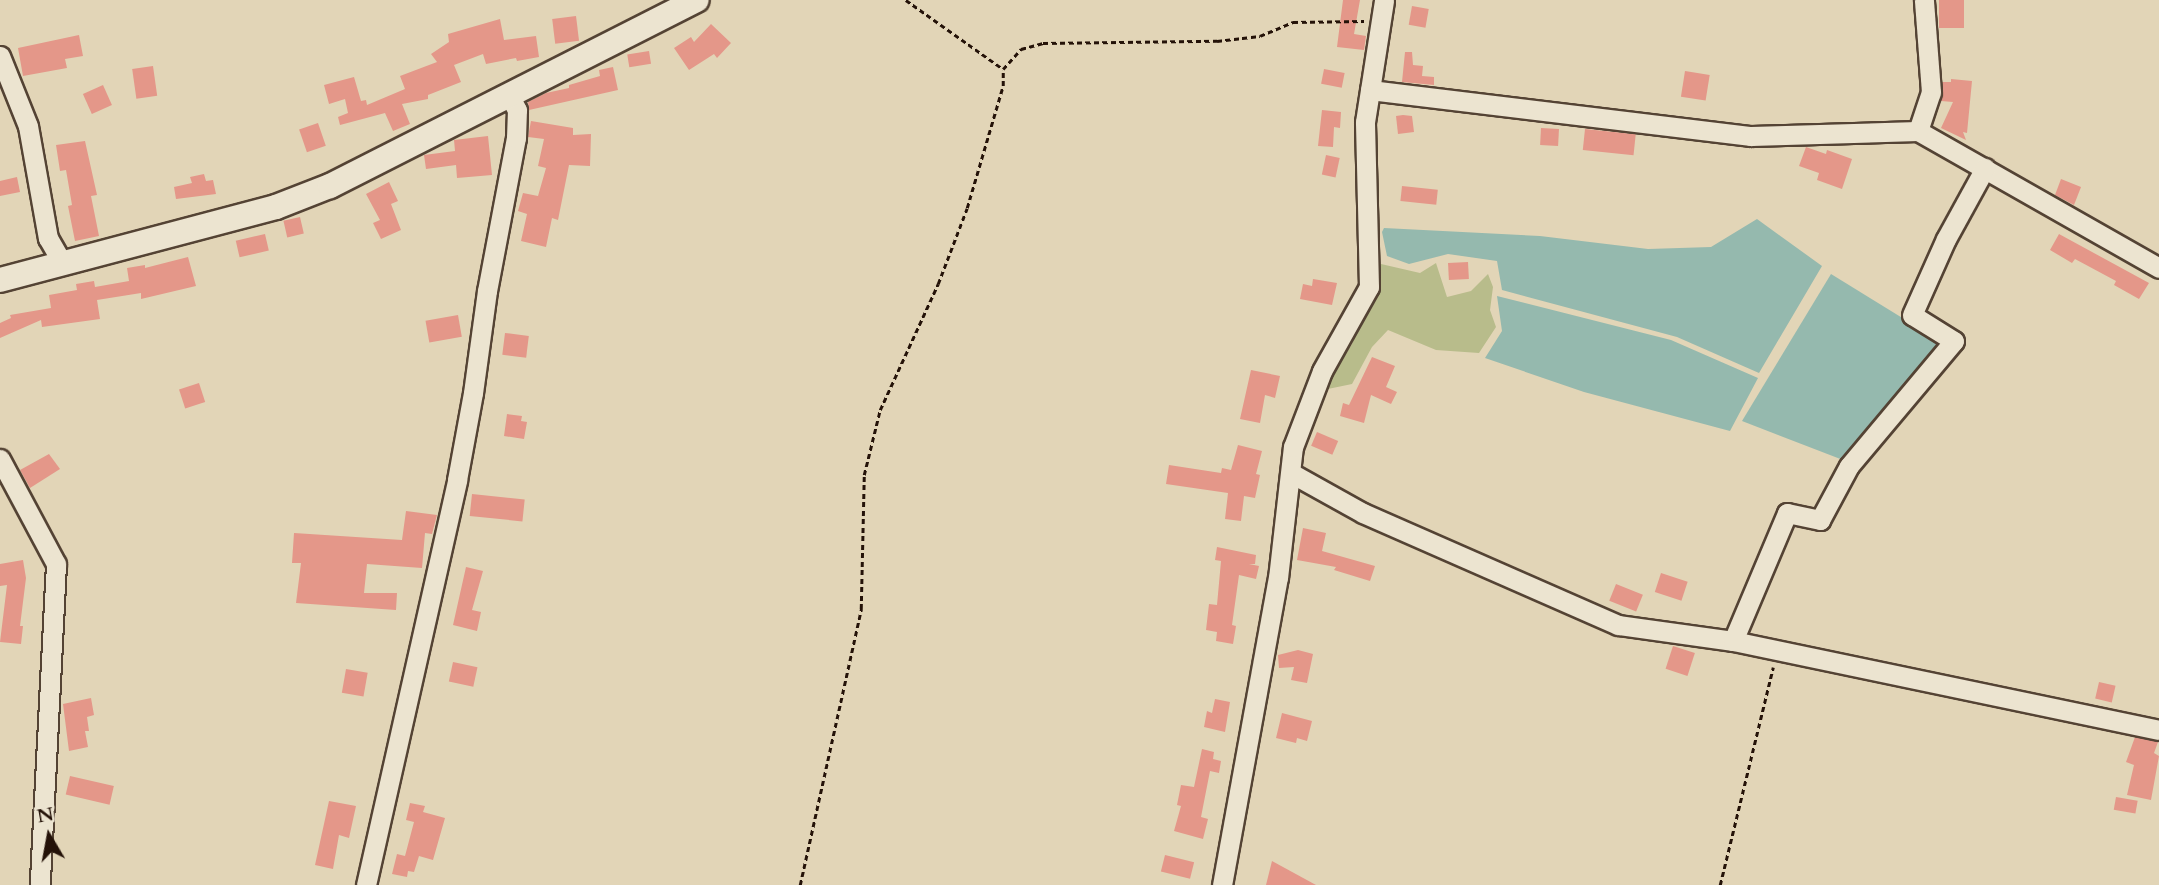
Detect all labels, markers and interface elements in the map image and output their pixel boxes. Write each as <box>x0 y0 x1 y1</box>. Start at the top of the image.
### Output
north arrow <box>14 801 84 871</box>
text: N <box>35 801 56 830</box>

